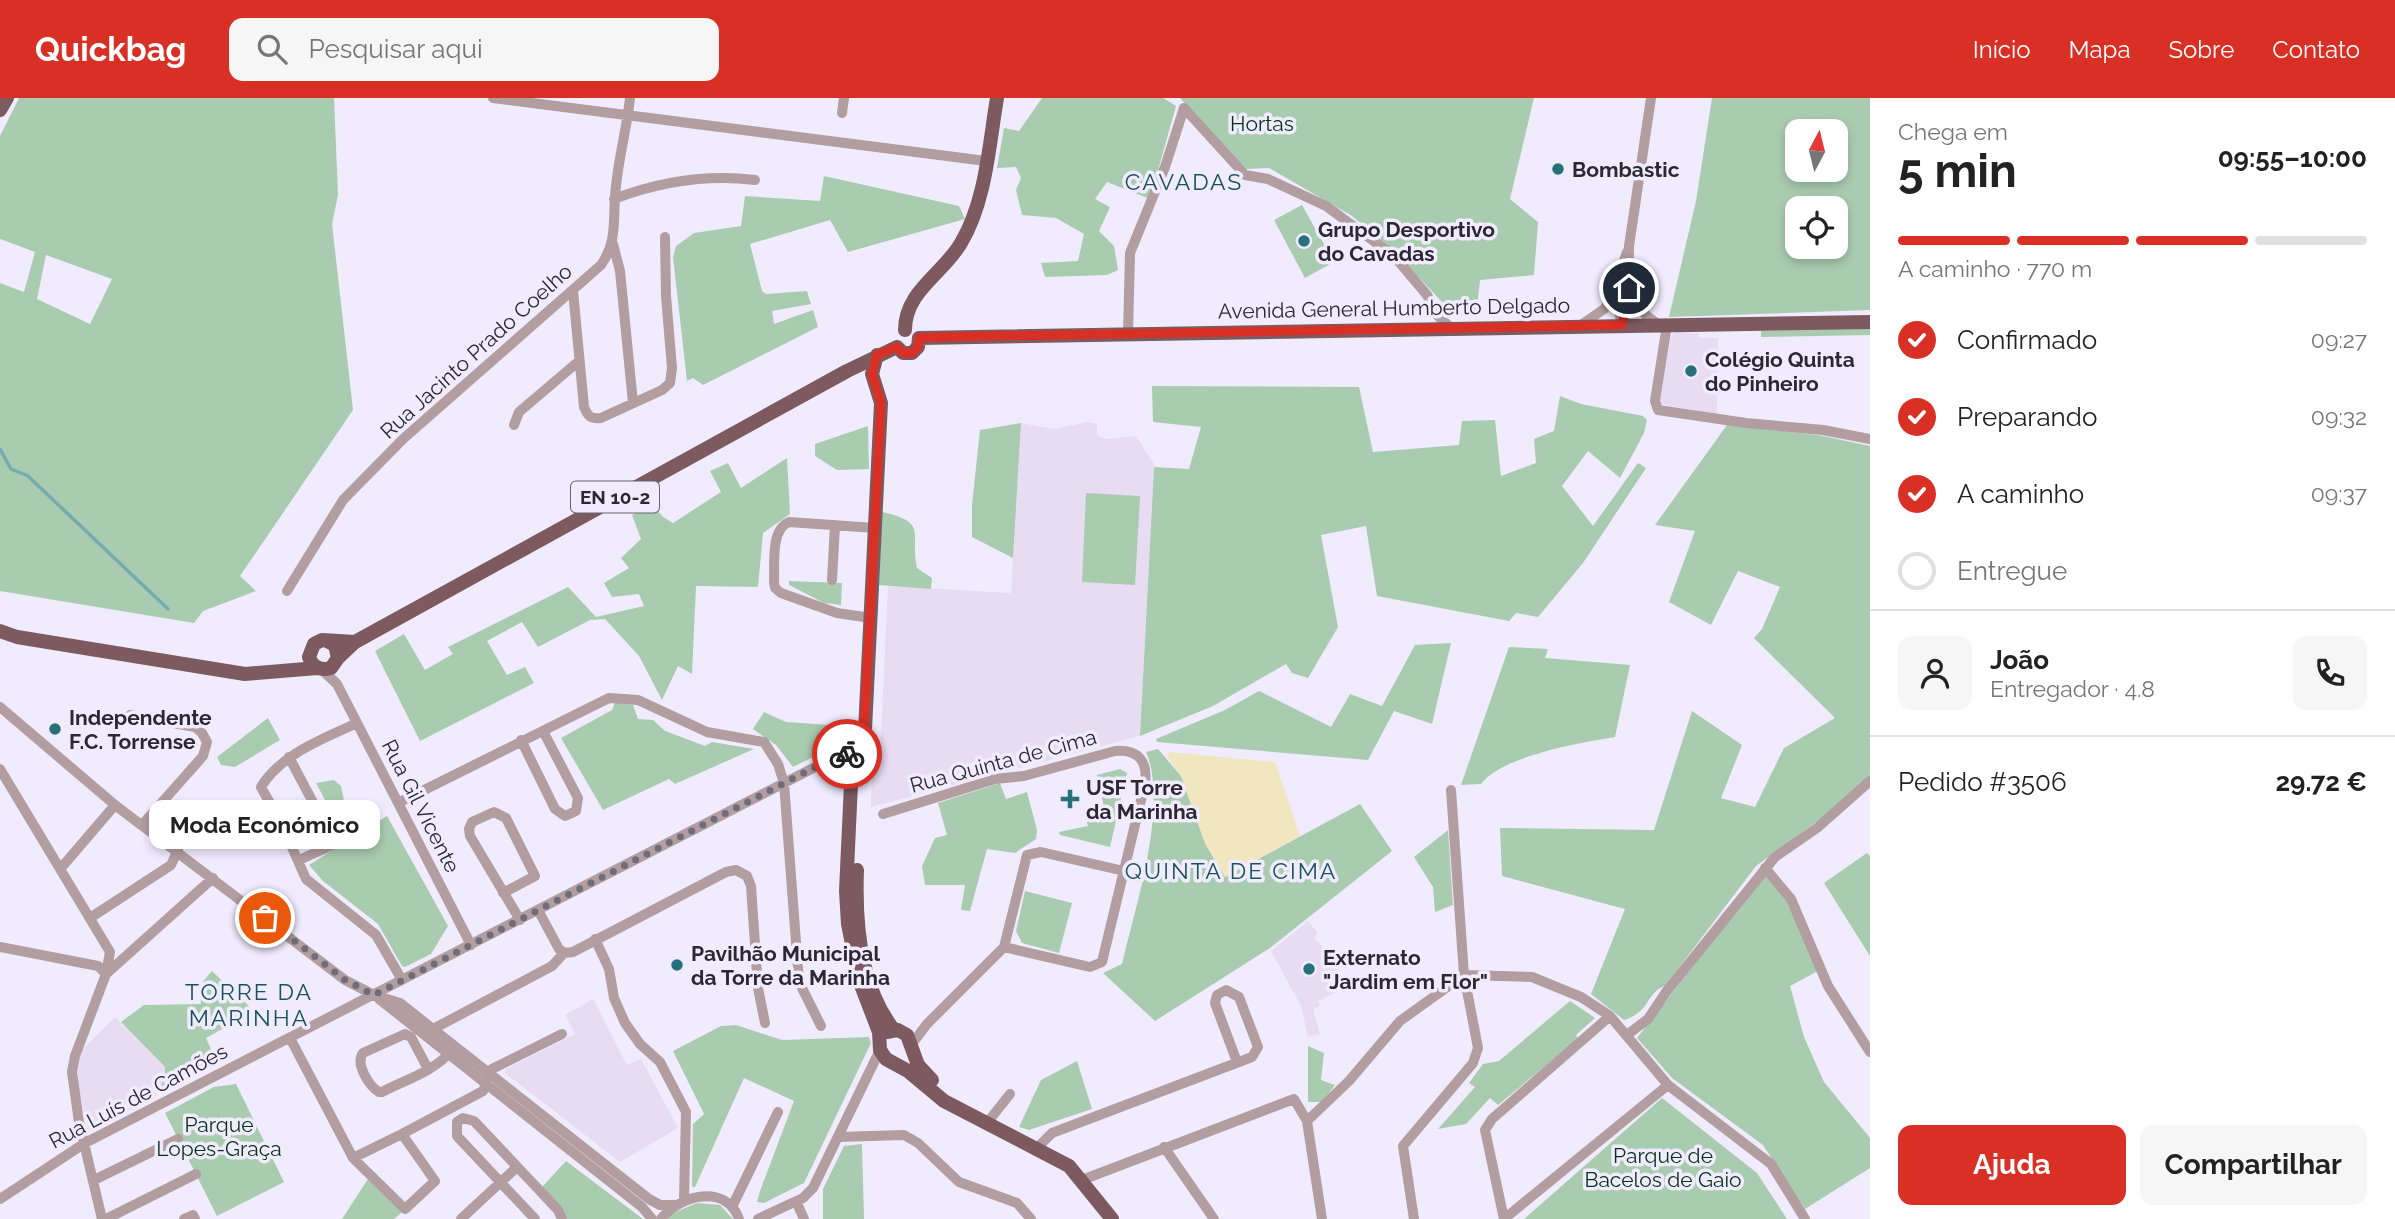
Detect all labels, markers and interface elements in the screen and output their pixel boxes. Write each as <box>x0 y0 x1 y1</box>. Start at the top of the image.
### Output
search box <box>229 18 719 81</box>
text: Quickbag <box>35 30 187 69</box>
icon: search <box>253 30 291 68</box>
text: Pesquisar aqui <box>309 34 483 64</box>
text: Início <box>1973 35 2031 64</box>
text: Mapa <box>2069 35 2130 64</box>
text: Sobre <box>2168 35 2234 64</box>
text: Contato <box>2272 35 2360 64</box>
park label: Hortas <box>1230 111 1294 136</box>
text: Chega em <box>1898 118 2008 145</box>
north arrow <box>1785 119 1848 182</box>
map controls <box>1785 119 1848 259</box>
text: 09:55–10:00 <box>2218 143 2367 173</box>
text: 5 min <box>1898 144 2017 198</box>
place label: Bombastic <box>1572 157 1680 182</box>
marker: Bombastic <box>1550 161 1566 177</box>
district label: CAVADAS <box>1125 168 1243 195</box>
button: locate <box>1785 196 1848 259</box>
place label: Grupo Desportivo do Cavadas <box>1318 217 1495 266</box>
marker: Grupo Desportivo do Cavadas <box>1296 233 1312 249</box>
text: A caminho · 770 m <box>1898 255 2092 282</box>
street label: Rua Jacinto Prado Coelho <box>375 258 577 444</box>
pin <box>1599 258 1659 318</box>
icon: home <box>1610 269 1648 307</box>
street label: Avenida General Humberto Delgado <box>1218 292 1570 324</box>
icon: check <box>1898 321 1936 359</box>
text: Confirmado <box>1957 325 2097 355</box>
text: 09:27 <box>2311 326 2367 353</box>
place label: Colégio Quinta do Pinheiro <box>1705 347 1855 396</box>
marker: Colégio Quinta do Pinheiro <box>1683 363 1699 379</box>
icon: check <box>1898 398 1936 436</box>
text: Preparando <box>1957 402 2097 432</box>
text: 09:32 <box>2311 403 2367 430</box>
icon: check <box>1898 475 1936 513</box>
text: A caminho <box>1957 479 2084 509</box>
text: 09:37 <box>2311 480 2367 507</box>
road number: EN 10-2 <box>571 482 659 512</box>
text: Entregue <box>1957 556 2067 586</box>
button: person <box>1898 636 1972 710</box>
button: phone <box>2293 636 2367 710</box>
text: João <box>1990 645 2049 675</box>
text: Entregador · 4.8 <box>1990 675 2155 702</box>
place label: Independente F.C. Torrense <box>69 705 212 754</box>
courier <box>812 719 882 789</box>
marker: Independente F.C. Torrense <box>47 721 63 737</box>
street label: Rua Quinta de Cima <box>907 724 1099 798</box>
street label: Rua Gil Vicente <box>377 735 465 877</box>
icon: bike <box>828 735 866 773</box>
text: Pedido #3506 <box>1898 767 2067 797</box>
text: 29.72 € <box>2275 767 2367 797</box>
place label: USF Torre da Marinha <box>1086 775 1198 824</box>
marker: USF Torre da Marinha <box>1060 789 1080 809</box>
callout: Moda Económico <box>149 799 380 848</box>
text: Moda Económico <box>170 811 359 838</box>
district label: QUINTA DE CIMA <box>1125 857 1337 884</box>
pin <box>235 888 295 948</box>
icon: bag <box>246 899 284 937</box>
place label: Pavilhão Municipal da Torre da Marinha <box>691 941 890 990</box>
place label: Externato "Jardim em Flor" <box>1323 945 1488 994</box>
marker: Pavilhão Municipal da Torre da Marinha <box>669 957 685 973</box>
marker: Externato "Jardim em Flor" <box>1301 961 1317 977</box>
district label: TORRE DA MARINHA <box>185 978 313 1031</box>
street label: Rua Luís de Camões <box>45 1038 231 1154</box>
park label: Parque Lopes-Graça <box>156 1112 282 1161</box>
button: Ajuda <box>1898 1125 2126 1205</box>
button: Compartilhar <box>2140 1125 2367 1205</box>
park label: Parque de Bacelos de Gaio <box>1584 1143 1742 1192</box>

